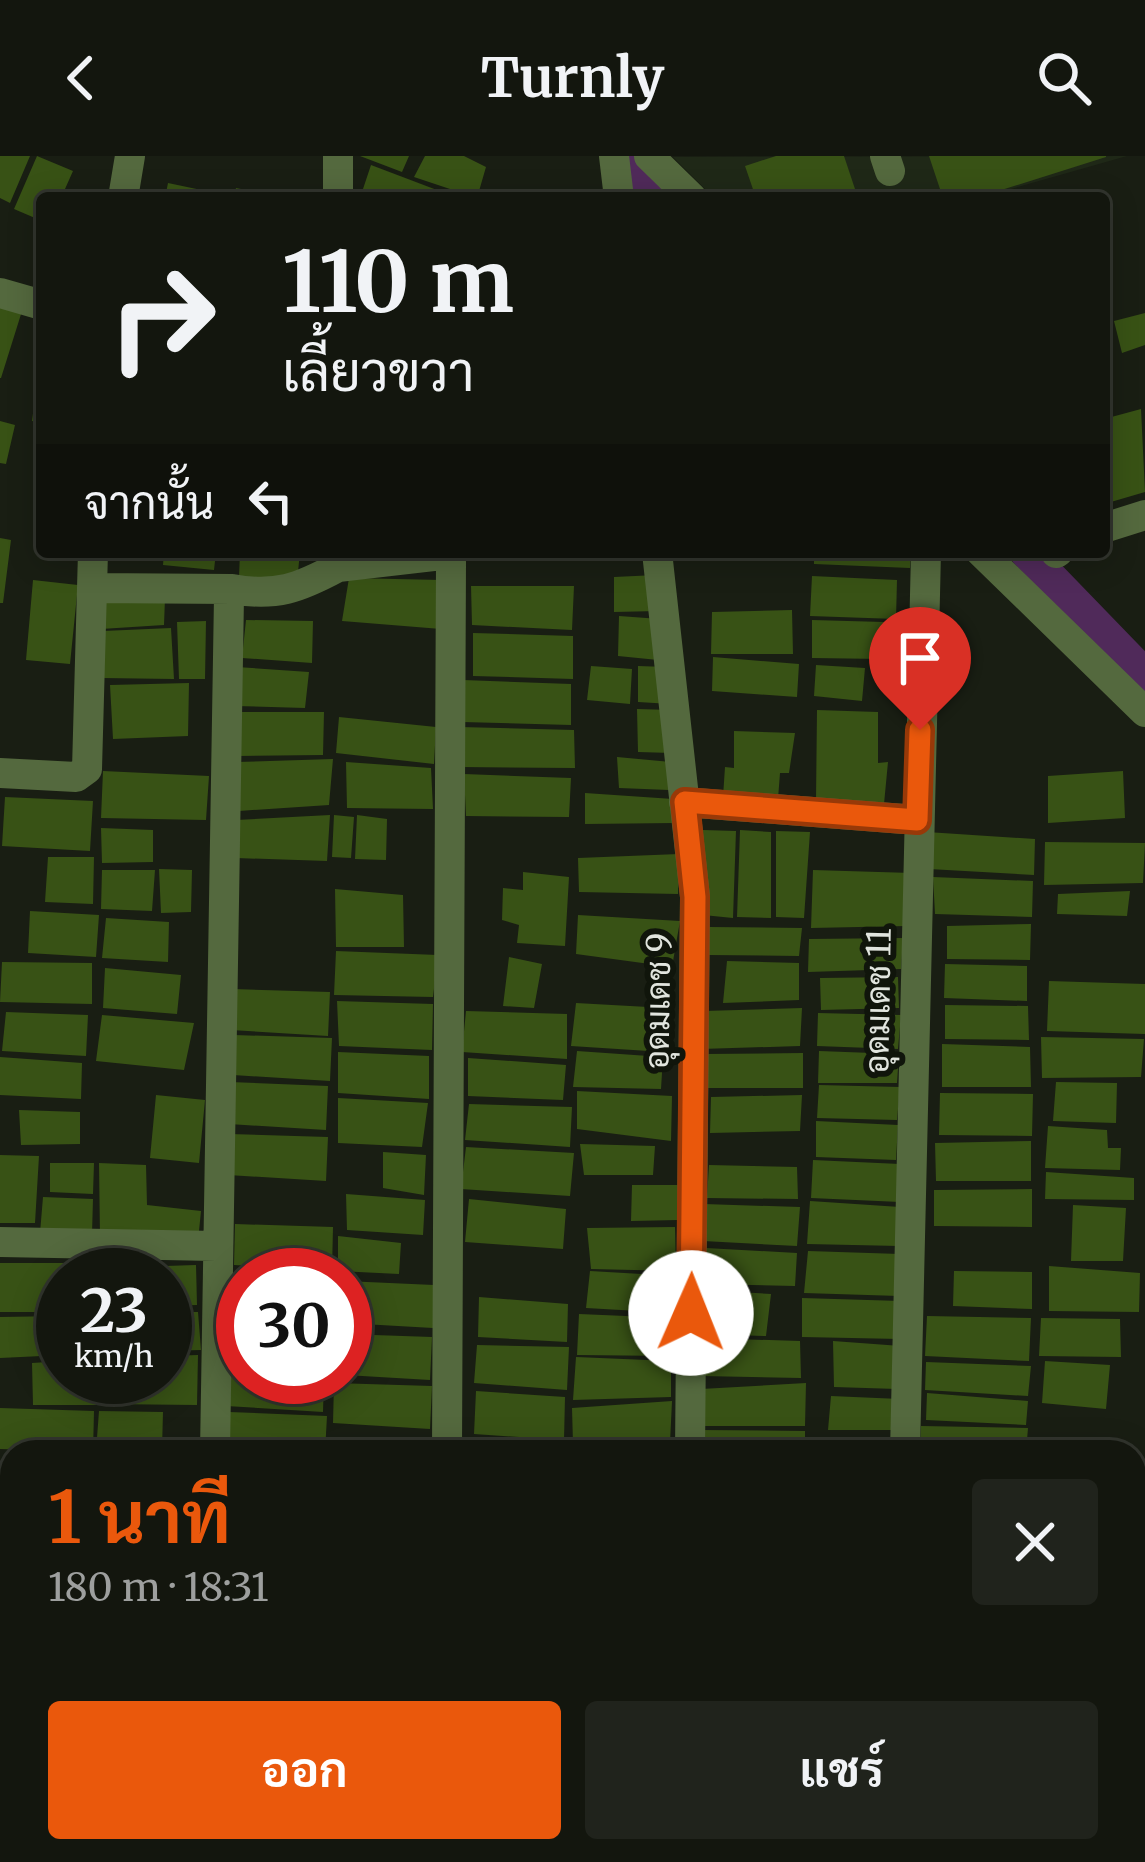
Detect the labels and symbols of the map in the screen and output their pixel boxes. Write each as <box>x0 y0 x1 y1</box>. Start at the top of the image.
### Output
pin <box>869 607 971 730</box>
street label: อุดมเดช 11 <box>856 928 902 1074</box>
street label: อุดมเดช 9 <box>636 932 682 1070</box>
speed limit sign: 30 <box>216 1248 372 1404</box>
position arrow <box>628 1250 754 1376</box>

